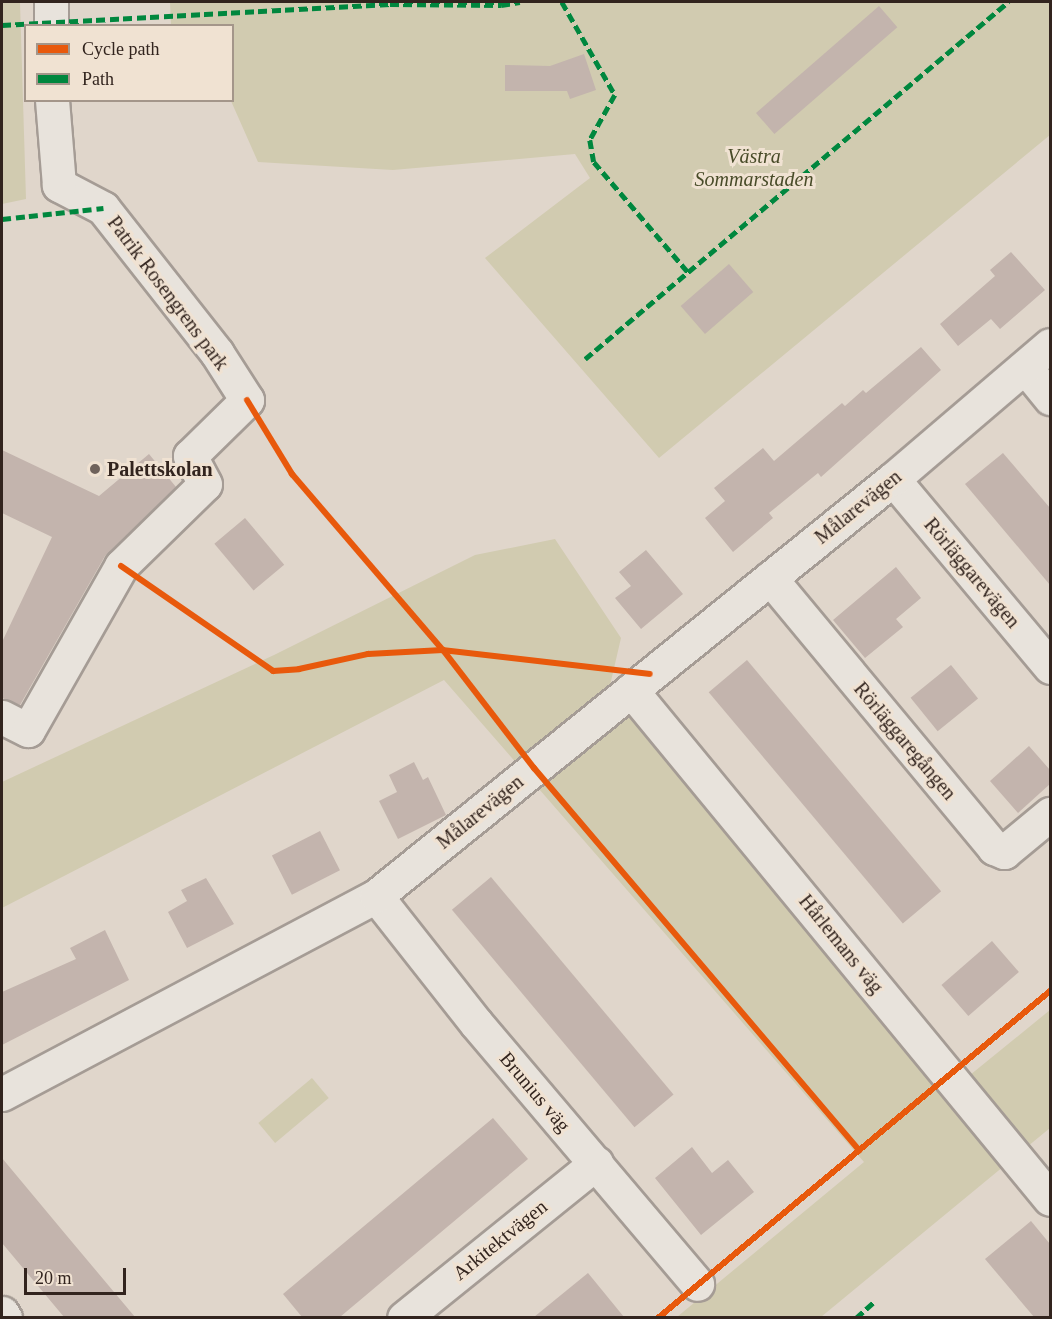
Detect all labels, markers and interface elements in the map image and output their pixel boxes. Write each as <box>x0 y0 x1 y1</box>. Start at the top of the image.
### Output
legend <box>24 24 234 102</box>
text: Cycle path <box>82 39 159 59</box>
text: Path <box>82 69 114 89</box>
park label: Västra Sommarstaden <box>695 144 813 191</box>
street label: Patrik Rosengrens park <box>102 211 234 375</box>
place label: Palettskolan <box>107 457 213 481</box>
marker: Palettskolan <box>88 462 102 476</box>
street label: Målarevägen <box>810 465 906 549</box>
street label: Rörläggarevägen <box>919 513 1025 633</box>
street label: Rörläggaregången <box>849 677 961 805</box>
street label: Målarevägen <box>432 770 528 854</box>
street label: Hårlemans väg <box>794 890 888 998</box>
street label: Brunius väg <box>495 1047 575 1137</box>
street label: Arkitektvägen <box>448 1195 552 1285</box>
scale bar <box>27 1256 129 1294</box>
text: 20 m <box>35 1268 72 1288</box>

